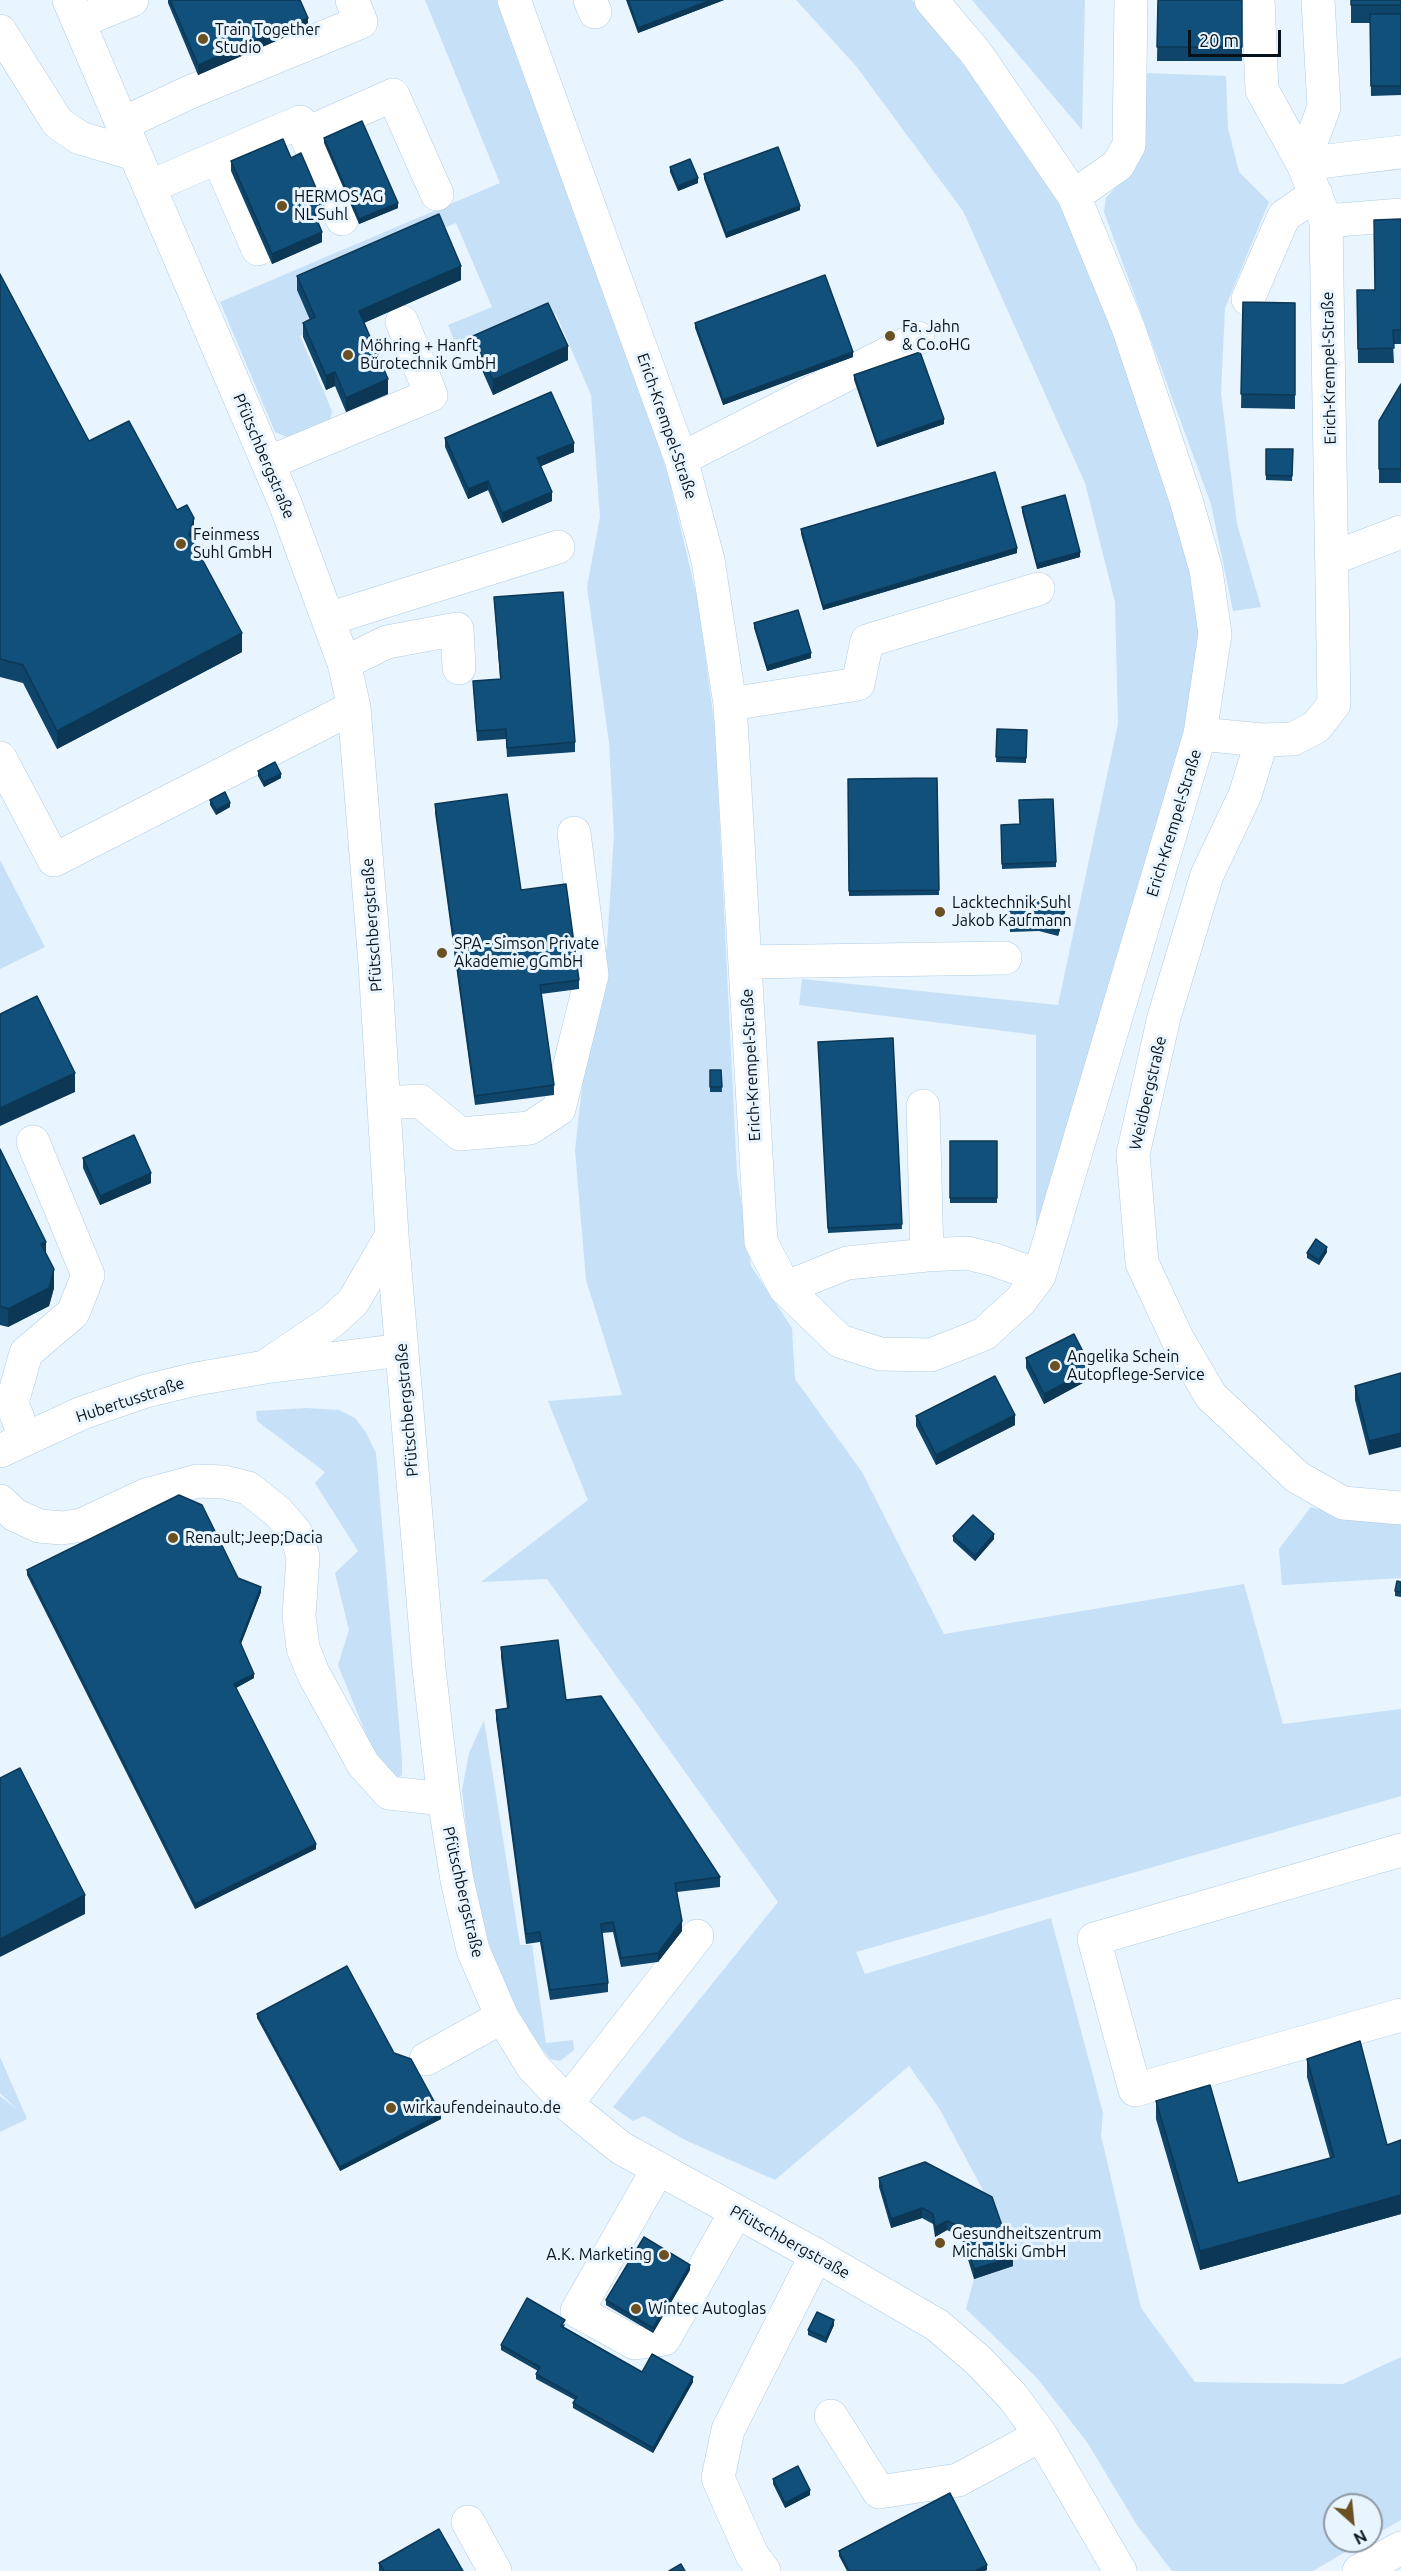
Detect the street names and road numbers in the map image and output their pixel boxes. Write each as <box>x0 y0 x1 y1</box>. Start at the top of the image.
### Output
street label: Erich-Krempel-Straße <box>1318 291 1340 445</box>
street label: Erich-Krempel-Straße <box>633 351 701 501</box>
street label: Pfütschbergstraße <box>229 391 299 521</box>
street label: Erich-Krempel-Straße <box>1142 747 1206 899</box>
street label: Pfütschbergstraße <box>358 857 386 993</box>
street label: Erich-Krempel-Straße <box>737 988 765 1142</box>
street label: Weidbergstraße <box>1126 1034 1170 1152</box>
street label: Pfütschbergstraße <box>392 1342 422 1478</box>
street label: Hubertusstraße <box>73 1373 187 1427</box>
street label: Pfütschbergstraße <box>439 1825 487 1959</box>
street label: Pfütschbergstraße <box>727 2201 853 2283</box>

